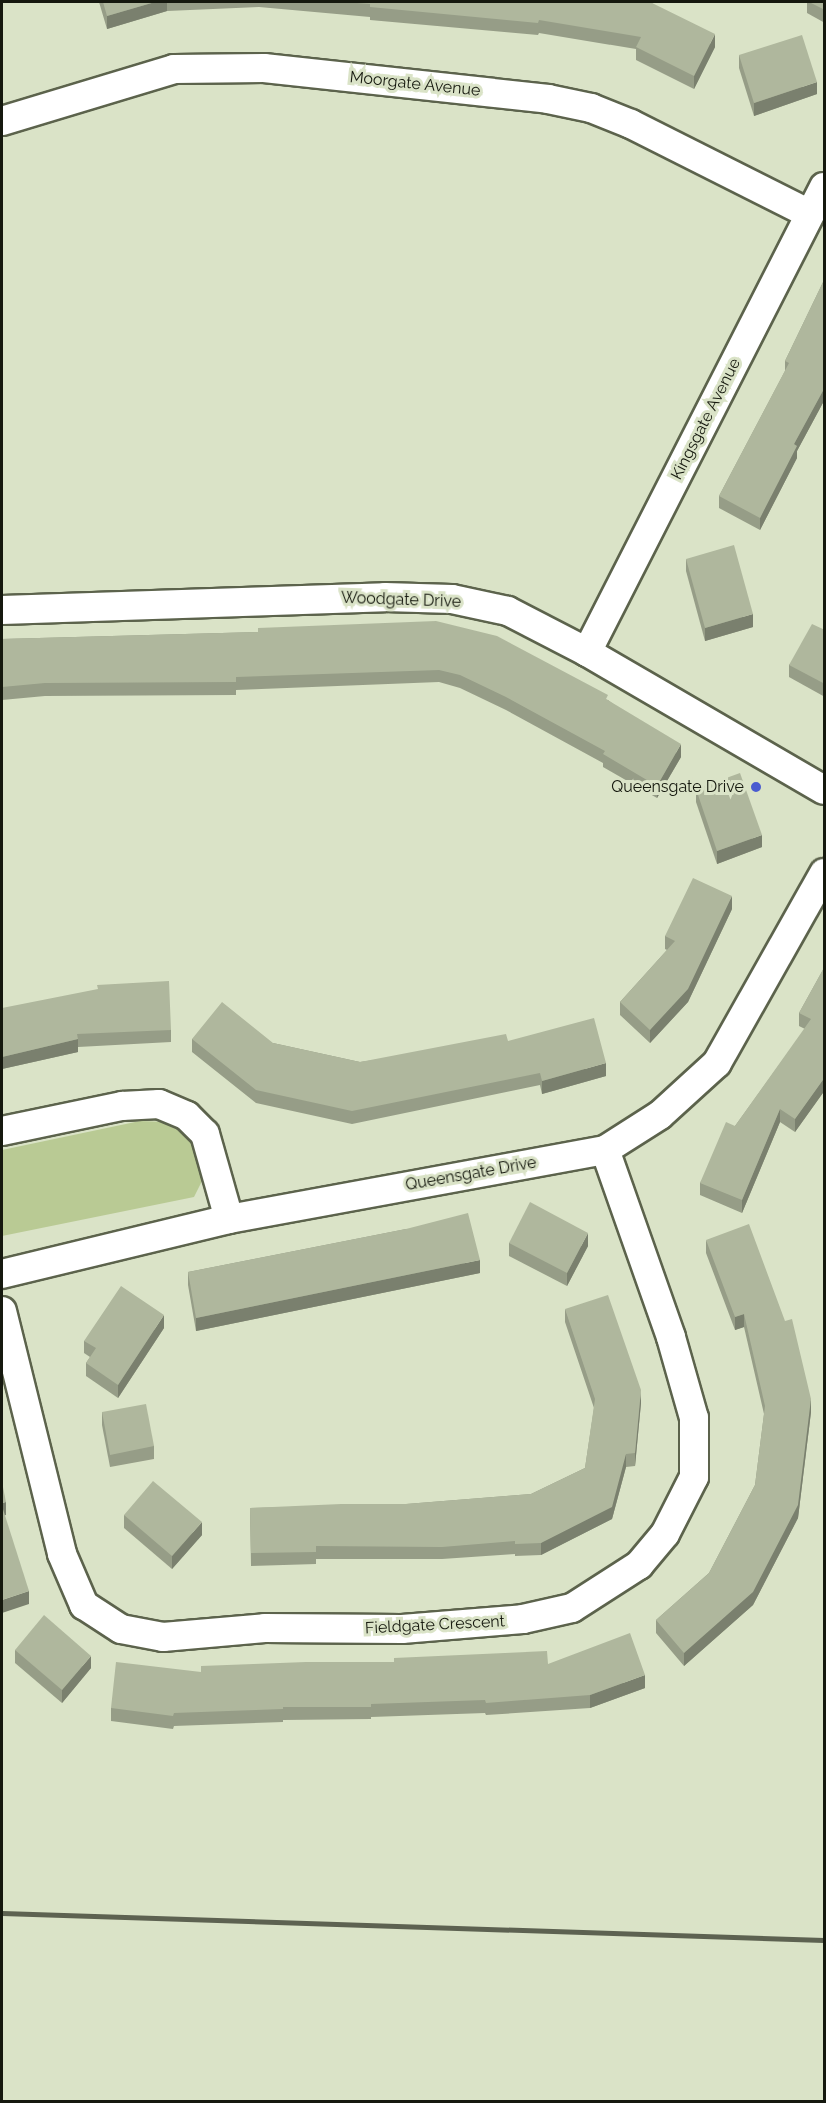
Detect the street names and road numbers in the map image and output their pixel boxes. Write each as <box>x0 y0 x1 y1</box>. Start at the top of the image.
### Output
street label: Moorgate Avenue <box>349 68 481 100</box>
street label: Kingsgate Avenue <box>667 355 745 483</box>
street label: Woodgate Drive <box>341 588 461 612</box>
street label: Queensgate Drive <box>404 1153 538 1195</box>
street label: Fieldgate Crescent <box>365 1612 505 1638</box>

